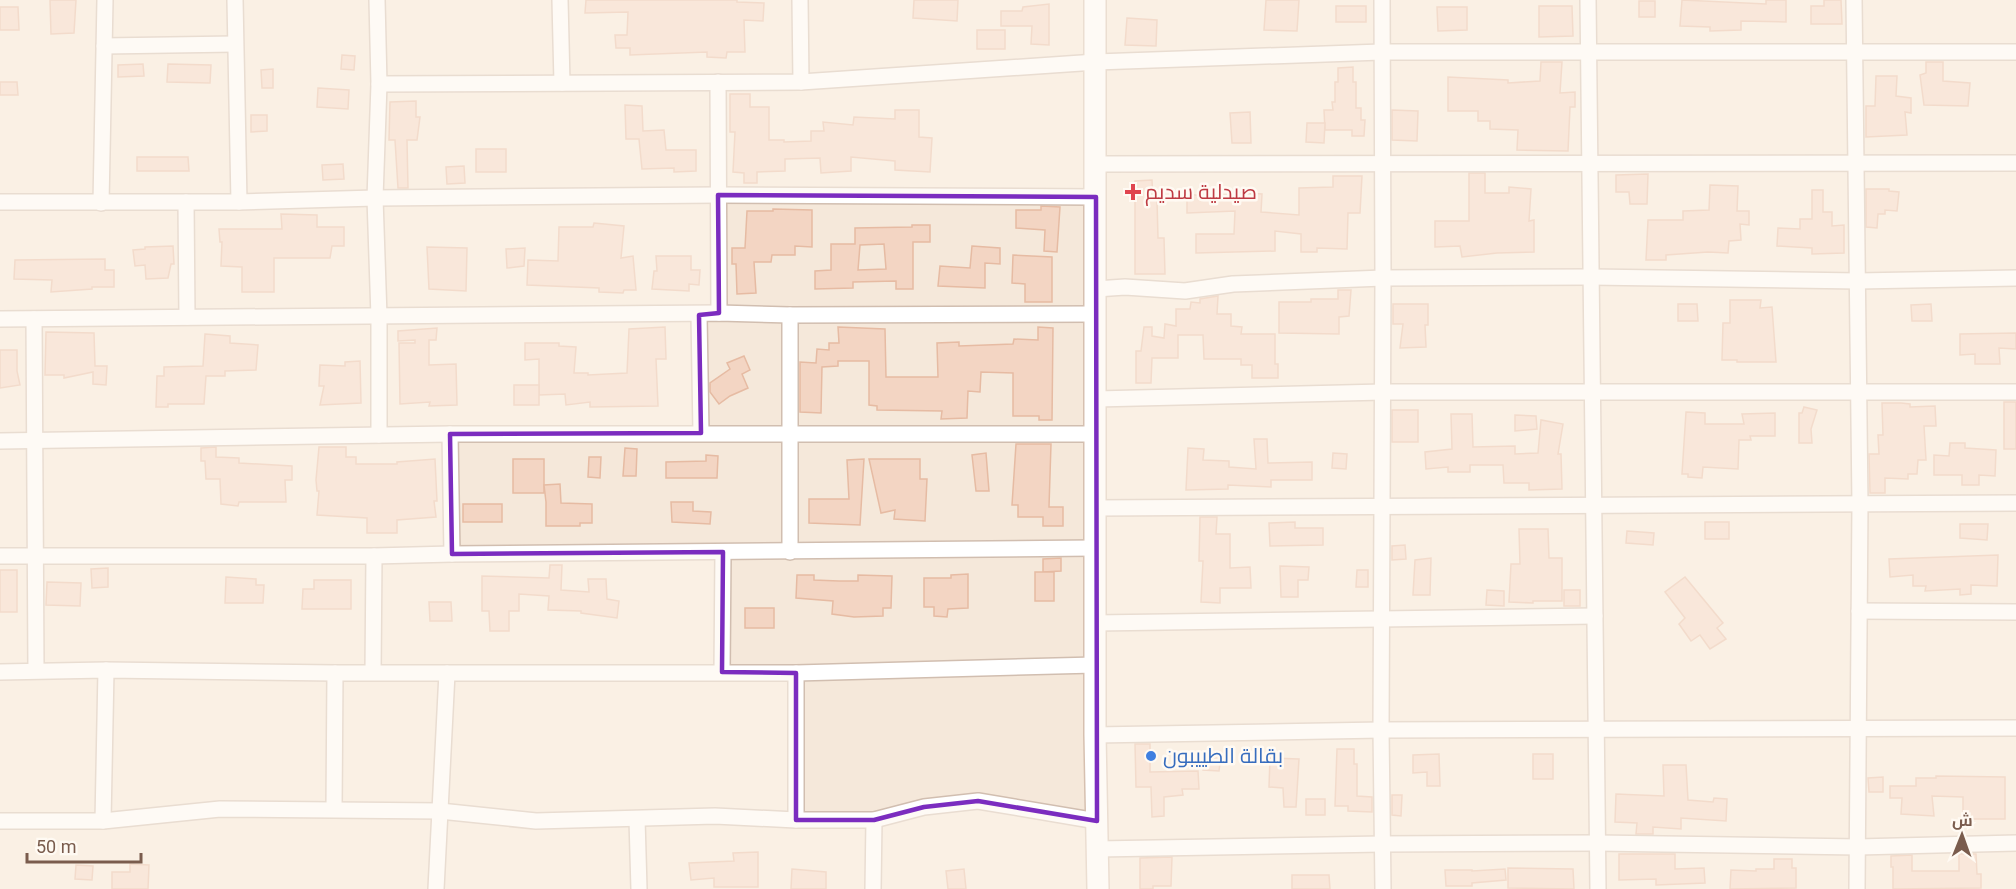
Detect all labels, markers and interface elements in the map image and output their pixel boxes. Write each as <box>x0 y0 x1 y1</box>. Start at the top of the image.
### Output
place label: صيدلية سديم <box>1145 180 1257 206</box>
marker: صيدلية سديم <box>1126 185 1140 199</box>
place label: بقالة الطييبون <box>1163 744 1283 769</box>
marker: بقالة الطييبون <box>1144 749 1158 763</box>
north arrow <box>1932 805 1992 865</box>
text: ش <box>1952 811 1973 830</box>
scale bar <box>27 826 141 864</box>
text: 50 m <box>36 836 76 857</box>

